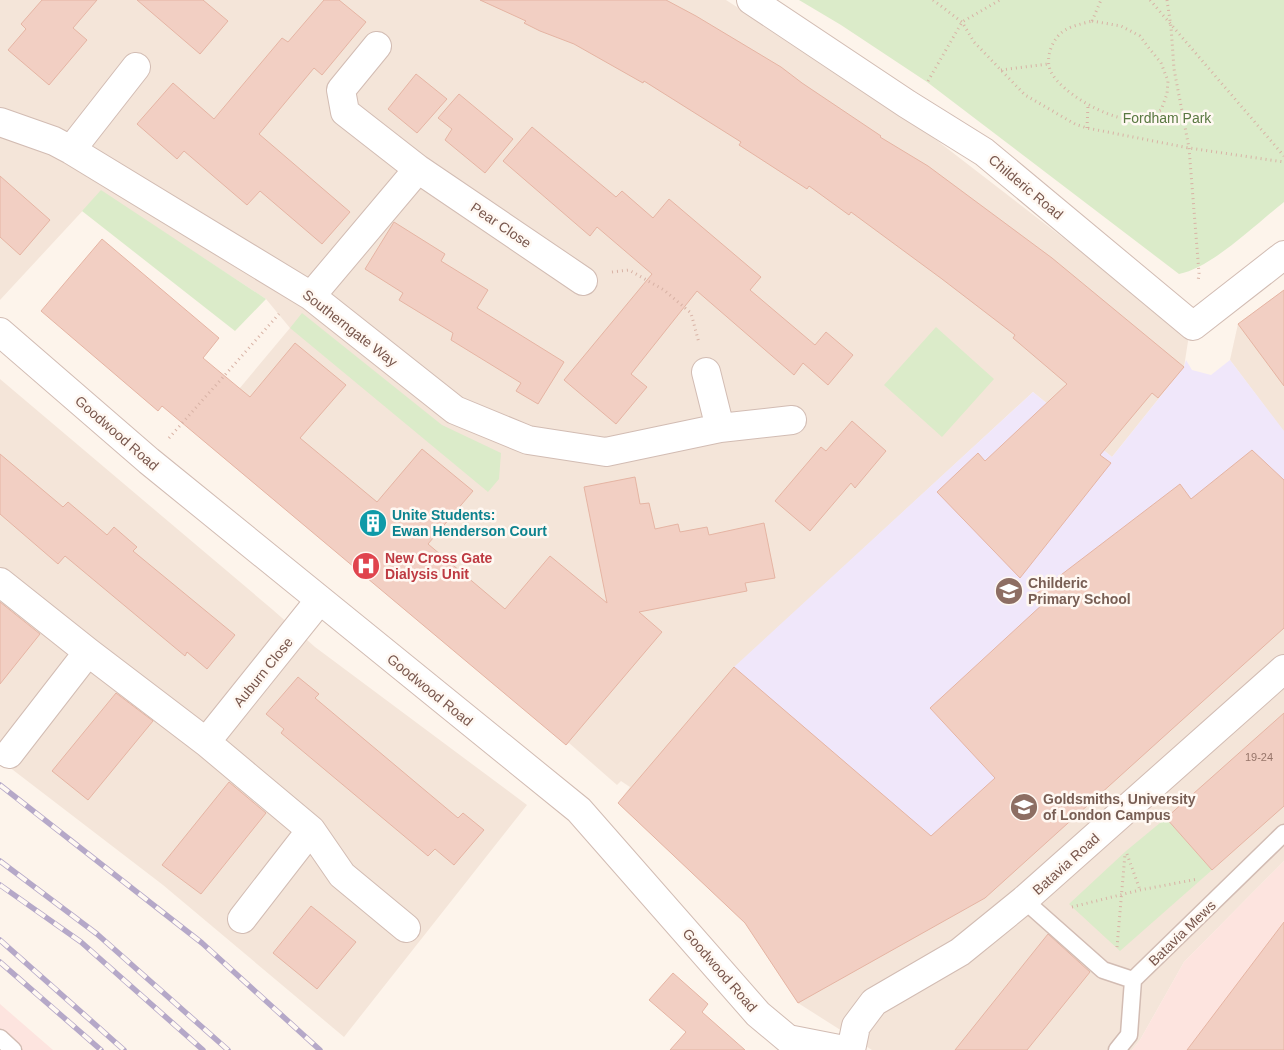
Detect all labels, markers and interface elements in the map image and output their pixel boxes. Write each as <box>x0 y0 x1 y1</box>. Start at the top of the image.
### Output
park label: Fordham Park <box>1123 110 1212 126</box>
street label: Childeric Road <box>986 151 1066 223</box>
street label: Pear Close <box>468 199 534 251</box>
street label: Southerngate Way <box>300 286 400 370</box>
street label: Goodwood Road <box>72 392 162 474</box>
place label: Unite Students: Ewan Henderson Court <box>392 507 547 539</box>
building icon: Unite Students: Ewan Henderson Court <box>358 508 388 538</box>
place label: New Cross Gate Dialysis Unit <box>385 550 493 582</box>
hospital icon: New Cross Gate Dialysis Unit <box>351 551 381 581</box>
place label: Childeric Primary School <box>1028 575 1131 607</box>
school or university icon: Childeric Primary School <box>994 576 1024 606</box>
street label: Auburn Close <box>230 634 296 710</box>
street label: Goodwood Road <box>384 651 476 729</box>
house number: 19-24 <box>1245 751 1273 763</box>
place label: Goldsmiths, University of London Campus <box>1043 791 1196 823</box>
school or university icon: Goldsmiths, University of London Campus <box>1009 792 1039 822</box>
street label: Batavia Road <box>1029 830 1103 898</box>
street label: Batavia Mews <box>1145 897 1219 969</box>
street label: Goodwood Road <box>679 925 761 1015</box>

